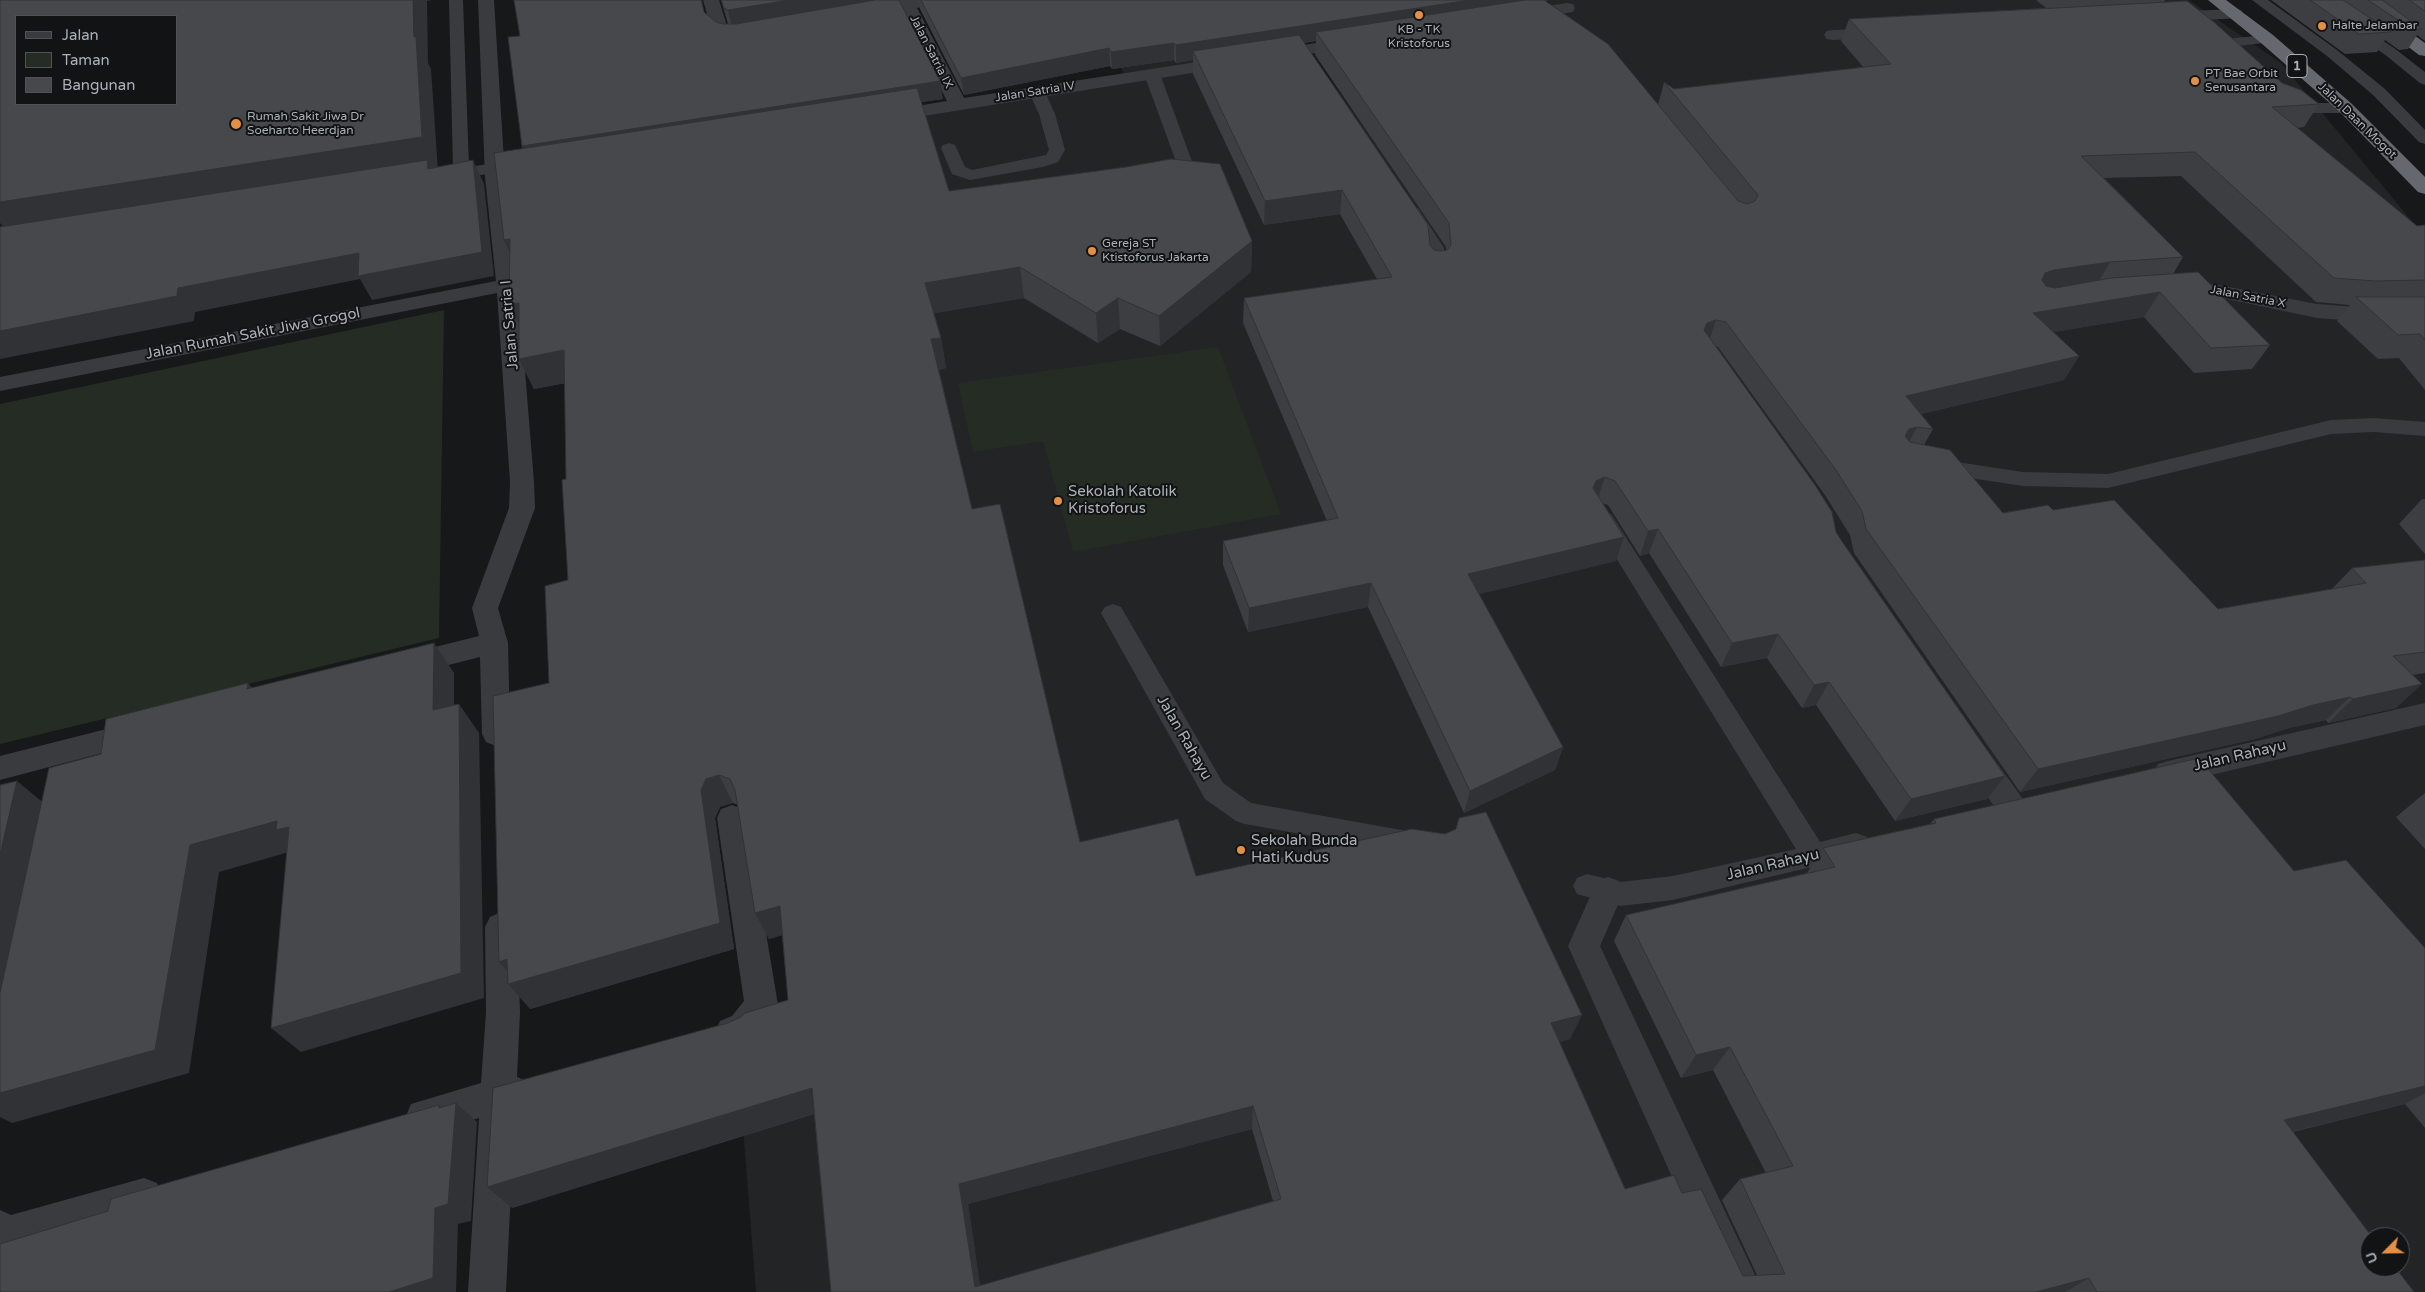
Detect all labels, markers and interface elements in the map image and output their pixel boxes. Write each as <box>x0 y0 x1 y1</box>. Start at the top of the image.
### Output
marker: KB - TK Kristoforus <box>1413 9 1425 21</box>
street label: Jalan Satria IX <box>906 13 956 91</box>
legend <box>15 15 178 105</box>
place label: Halte Jelambar <box>2332 19 2417 33</box>
marker: Halte Jelambar <box>2316 20 2328 32</box>
place label: KB - TK Kristoforus <box>1388 23 1450 51</box>
text: Jalan <box>62 26 99 44</box>
text: Taman <box>62 51 110 69</box>
road number: 1 <box>2287 54 2307 78</box>
place label: PT Bae Orbit Senusantara <box>2205 67 2278 95</box>
marker: PT Bae Orbit Senusantara <box>2189 75 2201 87</box>
text: Bangunan <box>62 76 135 94</box>
street label: Jalan Satria IV <box>994 79 1076 105</box>
street label: Jalan Daan Mogot <box>2315 80 2399 162</box>
place label: Rumah Sakit Jiwa Dr Soeharto Heerdjan <box>247 110 364 138</box>
marker: Rumah Sakit Jiwa Dr Soeharto Heerdjan <box>229 117 243 131</box>
place label: Gereja ST Ktistoforus Jakarta <box>1102 237 1209 265</box>
marker: Gereja ST Ktistoforus Jakarta <box>1086 245 1098 257</box>
street label: Jalan Satria I <box>497 279 523 371</box>
street label: Jalan Satria X <box>2209 283 2287 311</box>
street label: Jalan Rumah Sakit Jiwa Grogol <box>144 304 362 364</box>
place label: Sekolah Katolik Kristoforus <box>1068 483 1177 518</box>
marker: Sekolah Katolik Kristoforus <box>1052 495 1064 507</box>
street label: Jalan Rahayu <box>1153 693 1215 783</box>
street label: Jalan Rahayu <box>2192 737 2288 775</box>
place label: Sekolah Bunda Hati Kudus <box>1251 832 1358 867</box>
marker: Sekolah Bunda Hati Kudus <box>1235 844 1247 856</box>
street label: Jalan Rahayu <box>1725 846 1821 884</box>
north arrow <box>2360 1227 2410 1277</box>
text: U <box>2362 1249 2382 1266</box>

